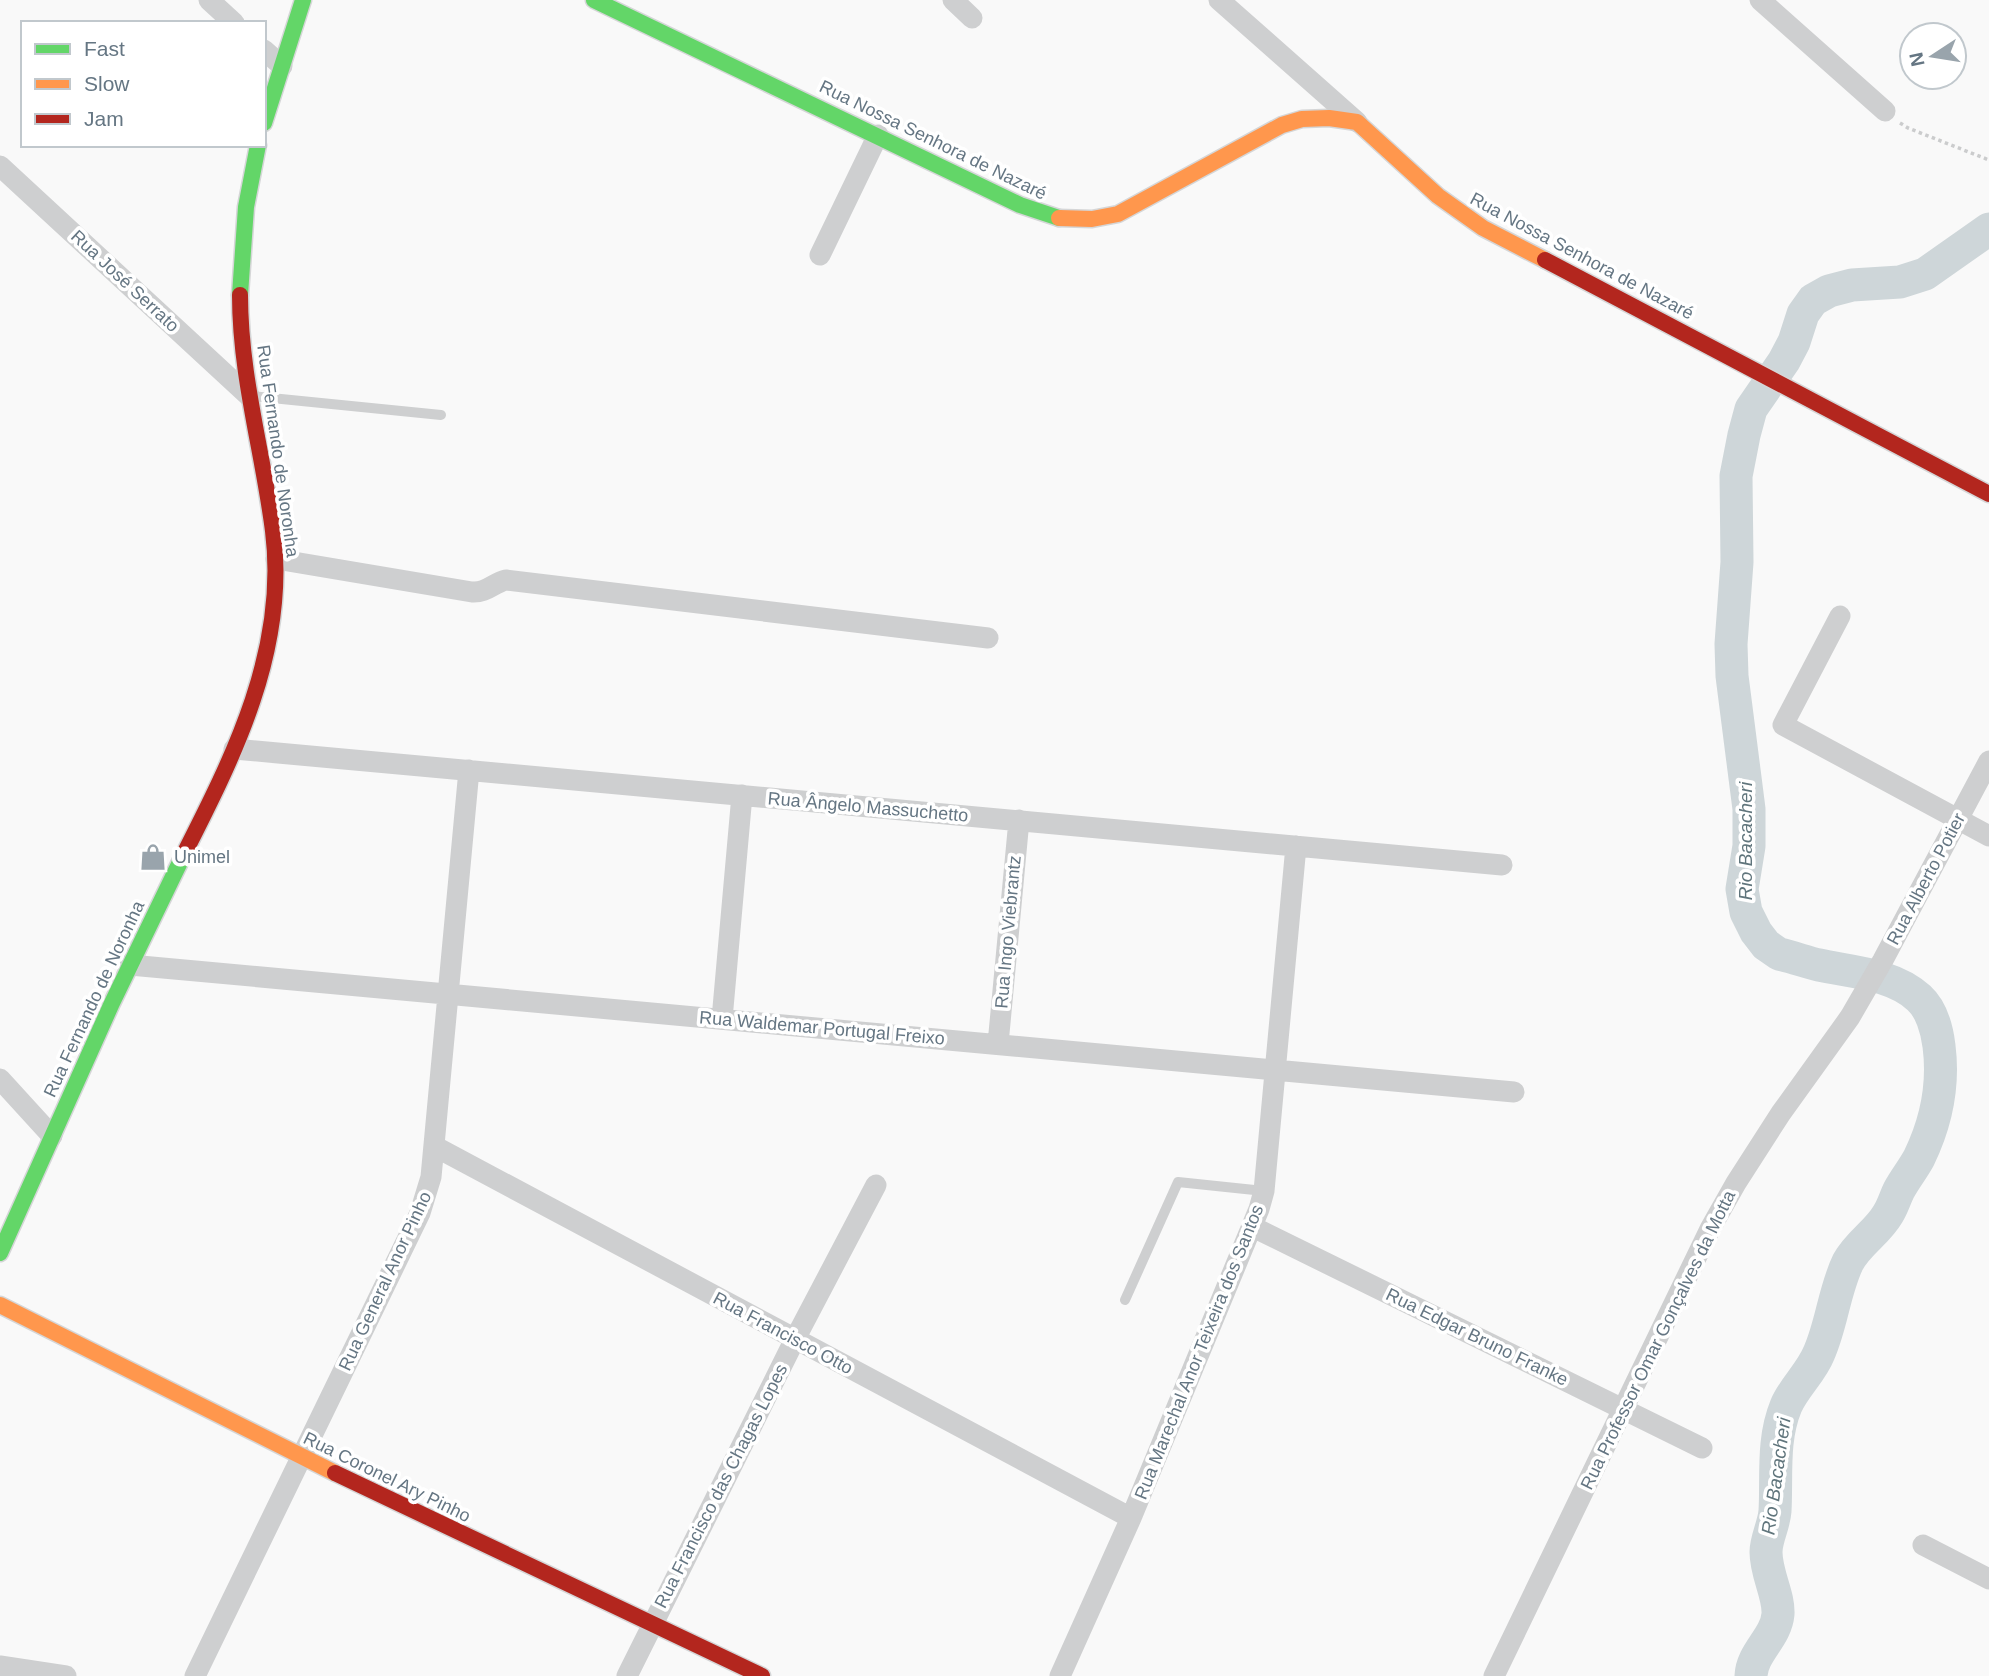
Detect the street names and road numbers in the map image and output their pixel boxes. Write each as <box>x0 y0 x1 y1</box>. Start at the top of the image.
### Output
street label: Rua Nossa Senhora de Nazaré <box>816 76 1050 204</box>
street label: Rua Nossa Senhora de Nazaré <box>1467 188 1697 324</box>
street label: Rua José Serrato <box>67 226 183 336</box>
street label: Rua Fernando de Noronha <box>253 344 303 559</box>
street label: Rua Ângelo Massuchetto <box>767 788 969 826</box>
street label: Rua Alberto Potier <box>1883 810 1969 948</box>
street label: Rua Ingo Viebrantz <box>991 855 1025 1009</box>
street label: Rua Fernando de Noronha <box>40 897 149 1100</box>
street label: Rua Waldemar Portugal Freixo <box>698 1007 946 1049</box>
street label: Rua Professor Omar Gonçalves da Motta <box>1577 1186 1740 1493</box>
street label: Rua General Anor Pinho <box>335 1188 435 1374</box>
street label: Rua Marechal Anor Teixeira dos Santos <box>1131 1202 1267 1502</box>
street label: Rua Edgar Bruno Franke <box>1383 1284 1571 1390</box>
street label: Rua Francisco Otto <box>710 1288 856 1378</box>
street label: Rua Francisco das Chagas Lopes <box>651 1361 791 1611</box>
street label: Rua Coronel Ary Pinho <box>300 1428 474 1526</box>

